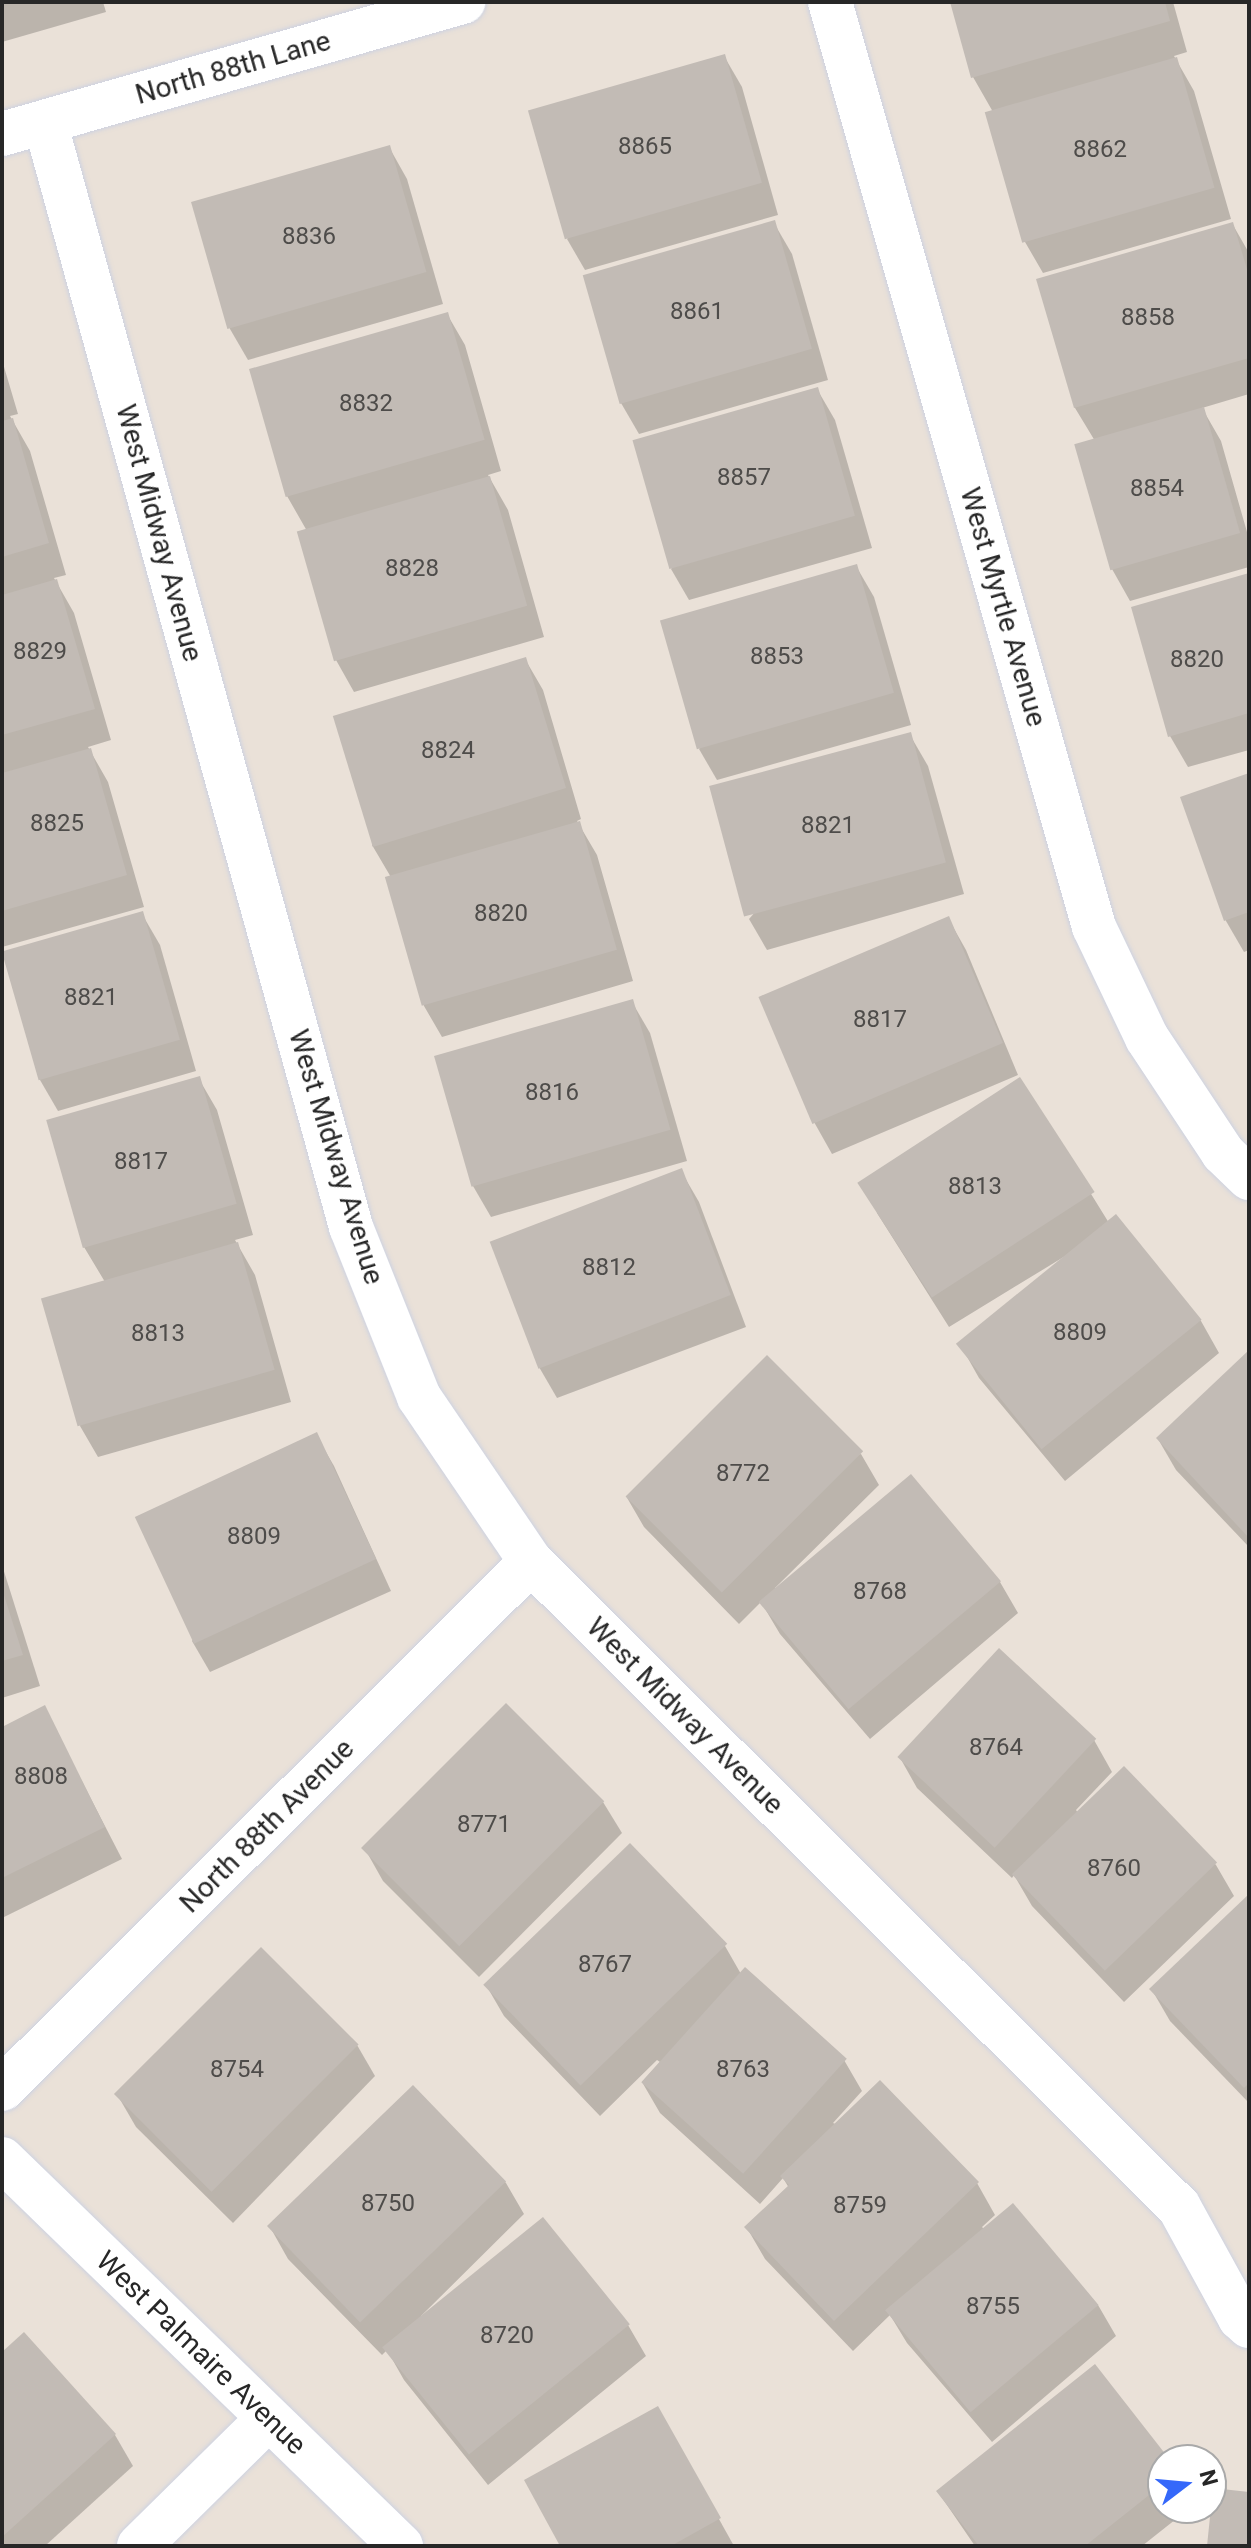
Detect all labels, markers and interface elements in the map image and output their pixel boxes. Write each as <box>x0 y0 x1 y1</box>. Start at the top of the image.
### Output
street label: North 88th Lane <box>132 24 334 112</box>
house number: 8865 <box>618 133 672 161</box>
house number: 8862 <box>1073 136 1127 164</box>
house number: 8836 <box>282 223 336 251</box>
house number: 8861 <box>670 298 724 326</box>
house number: 8858 <box>1121 304 1175 332</box>
house number: 8832 <box>339 390 393 418</box>
street label: West Midway Avenue <box>109 401 209 665</box>
house number: 8857 <box>717 464 771 492</box>
house number: 8854 <box>1130 475 1184 503</box>
street label: West Myrtle Avenue <box>953 484 1053 730</box>
house number: 8828 <box>385 555 439 583</box>
house number: 8829 <box>13 638 67 666</box>
house number: 8853 <box>750 643 804 671</box>
house number: 8820 <box>1170 646 1224 674</box>
house number: 8824 <box>421 737 475 765</box>
house number: 8825 <box>30 810 84 838</box>
house number: 8821 <box>801 812 855 840</box>
house number: 8820 <box>474 900 528 928</box>
house number: 8821 <box>64 984 118 1012</box>
house number: 8817 <box>853 1006 907 1034</box>
street label: West Midway Avenue <box>281 1026 391 1288</box>
house number: 8816 <box>525 1079 579 1107</box>
house number: 8817 <box>114 1148 168 1176</box>
house number: 8813 <box>948 1173 1002 1201</box>
house number: 8812 <box>582 1254 636 1282</box>
house number: 8809 <box>1053 1319 1107 1347</box>
house number: 8813 <box>131 1320 185 1348</box>
house number: 8772 <box>716 1460 770 1488</box>
house number: 8809 <box>227 1523 281 1551</box>
house number: 8768 <box>853 1578 907 1606</box>
street label: West Midway Avenue <box>580 1611 790 1821</box>
street label: North 88th Avenue <box>173 1732 361 1920</box>
house number: 8764 <box>969 1734 1023 1762</box>
house number: 8808 <box>14 1763 68 1791</box>
house number: 8771 <box>457 1811 511 1839</box>
house number: 8760 <box>1087 1855 1141 1883</box>
house number: 8767 <box>578 1951 632 1979</box>
house number: 8754 <box>210 2056 264 2084</box>
house number: 8763 <box>716 2056 770 2084</box>
house number: 8750 <box>361 2190 415 2218</box>
house number: 8759 <box>833 2192 887 2220</box>
street label: West Palmaire Avenue <box>89 2244 313 2462</box>
house number: 8755 <box>966 2293 1020 2321</box>
house number: 8720 <box>480 2322 534 2350</box>
north arrow <box>1147 2444 1227 2524</box>
text: N <box>1194 2467 1223 2489</box>

